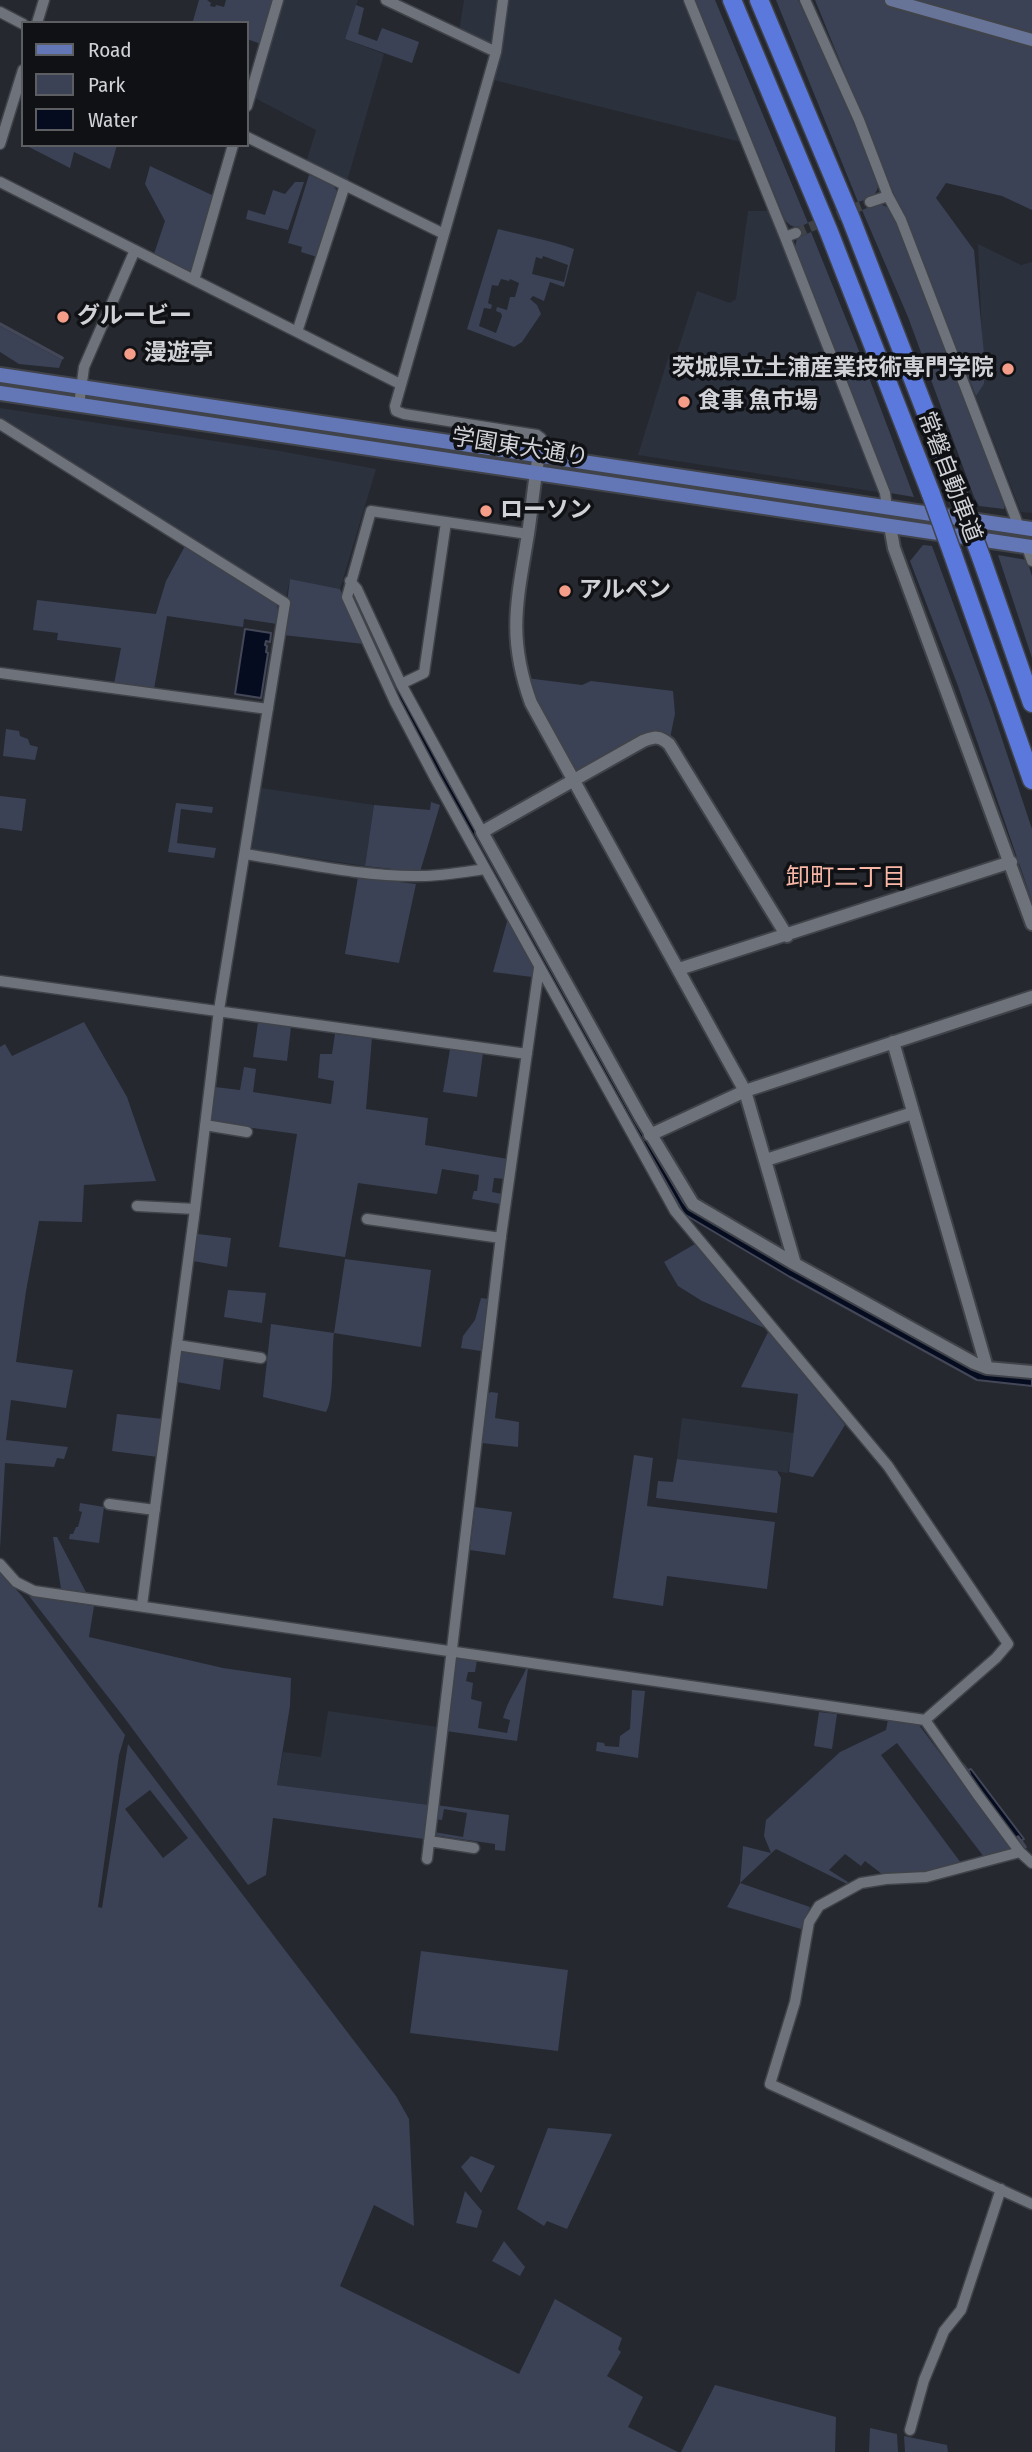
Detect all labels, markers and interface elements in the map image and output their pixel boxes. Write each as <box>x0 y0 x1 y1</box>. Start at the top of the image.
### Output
legend <box>21 21 248 147</box>
text: Road <box>88 37 132 63</box>
text: Park <box>88 72 125 98</box>
text: Water <box>88 107 138 133</box>
place label: グルービー <box>77 303 192 331</box>
marker: グルービー <box>55 309 71 325</box>
place label: 漫遊亭 <box>144 340 213 368</box>
marker: 漫遊亭 <box>122 346 138 362</box>
place label: 茨城県立土浦産業技術専門学院 <box>672 355 994 383</box>
marker: 茨城県立土浦産業技術専門学院 <box>1000 361 1016 377</box>
place label: 食事 魚市場 <box>698 388 818 416</box>
marker: 食事 魚市場 <box>676 394 692 410</box>
street label: 常磐自動車道 <box>911 408 987 546</box>
street label: 学園東大通り <box>450 424 590 472</box>
place label: ローソン <box>500 497 592 525</box>
marker: ローソン <box>478 503 494 519</box>
place label: アルペン <box>579 577 671 605</box>
marker: アルペン <box>557 583 573 599</box>
district label: 卸町二丁目 <box>786 864 906 892</box>

